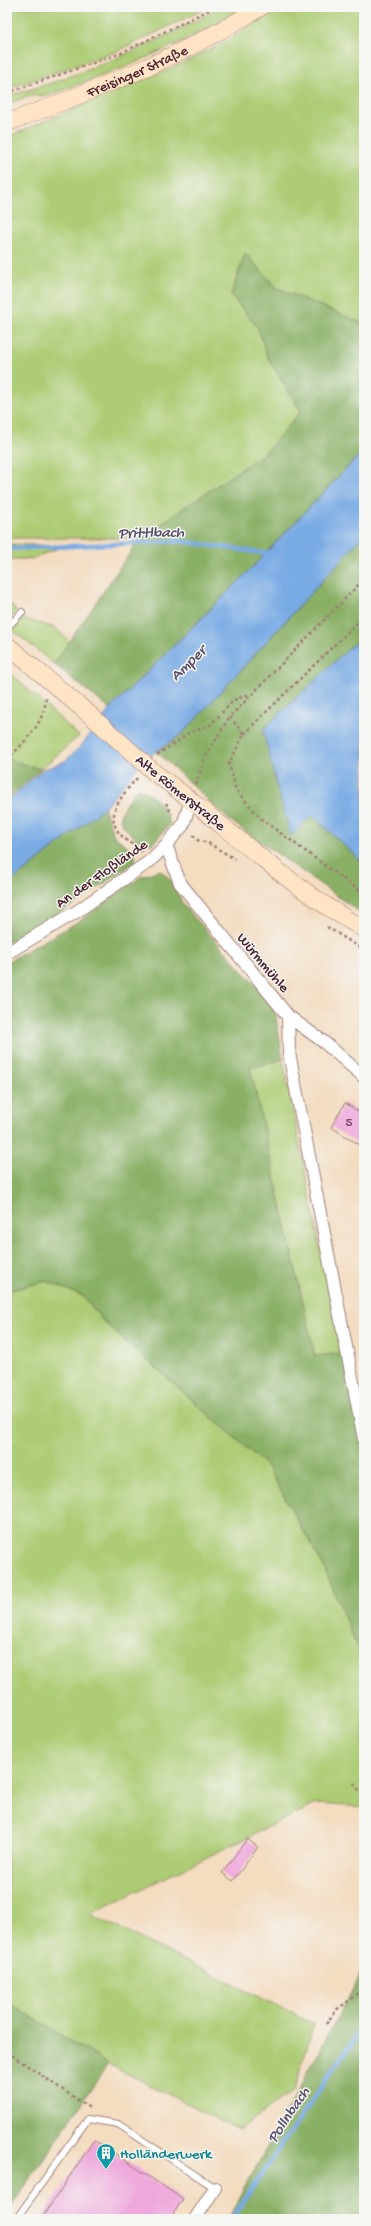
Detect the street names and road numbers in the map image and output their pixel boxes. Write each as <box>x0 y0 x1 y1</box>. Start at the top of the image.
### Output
street label: Freisinger Straße <box>83 42 191 103</box>
street label: Alte Römerstraße <box>131 752 229 836</box>
street label: An der Floßlände <box>53 836 152 913</box>
street label: Würmmühle <box>232 930 293 997</box>

